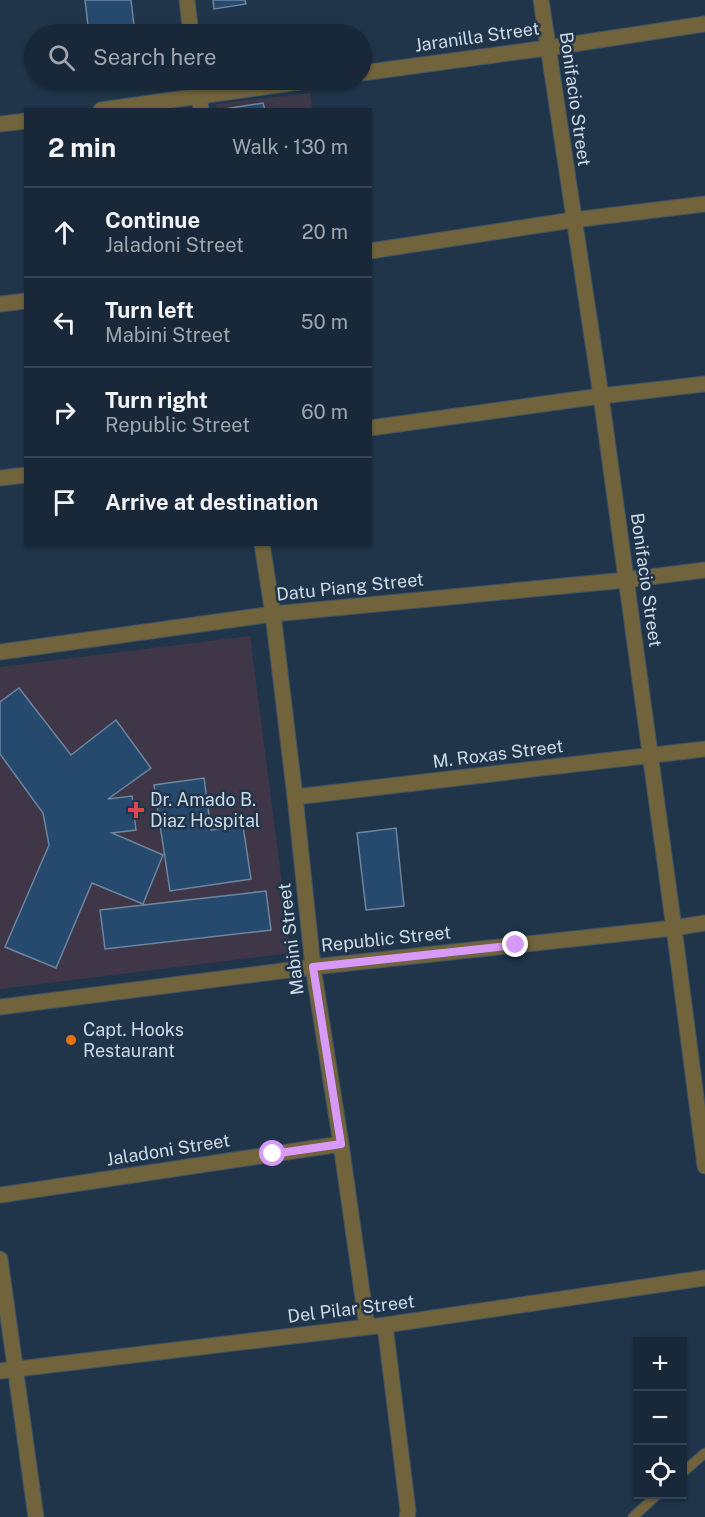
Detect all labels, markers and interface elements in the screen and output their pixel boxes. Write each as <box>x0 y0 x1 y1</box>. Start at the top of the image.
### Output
street label: Jaranilla Street <box>413 17 541 56</box>
search box <box>24 24 372 90</box>
street label: Bonifacio Street <box>556 30 595 167</box>
icon: search <box>45 41 78 74</box>
text: Search here <box>93 44 217 70</box>
text: 2 min <box>48 132 116 163</box>
text: Walk · 130 m <box>232 135 348 159</box>
text: Continue <box>105 207 200 233</box>
icon: ahead <box>48 216 81 249</box>
text: 20 m <box>302 220 348 244</box>
text: Jaladoni Street <box>105 233 244 257</box>
text: Turn left <box>105 297 194 323</box>
icon: left <box>48 306 81 339</box>
text: 50 m <box>301 310 348 334</box>
text: Mabini Street <box>105 323 230 347</box>
text: Turn right <box>105 387 208 413</box>
icon: right <box>48 396 81 429</box>
text: 60 m <box>301 400 348 424</box>
text: Republic Street <box>105 413 250 437</box>
icon: arrive <box>48 486 81 519</box>
text: Arrive at destination <box>105 489 318 515</box>
street label: Bonifacio Street <box>627 511 666 648</box>
street label: Datu Piang Street <box>275 568 425 605</box>
street label: M. Roxas Street <box>431 735 564 772</box>
place label: Dr. Amado B. Diaz Hospital <box>150 789 260 831</box>
marker: Dr. Amado B. Diaz Hospital <box>127 801 145 819</box>
street label: Mabini Street <box>273 882 308 996</box>
street label: Republic Street <box>320 921 452 956</box>
route end <box>502 931 528 957</box>
place label: Capt. Hooks Restaurant <box>83 1019 184 1061</box>
marker: Capt. Hooks Restaurant <box>64 1033 78 1047</box>
street label: Jaladoni Street <box>105 1129 231 1170</box>
route start <box>259 1140 285 1166</box>
street label: Del Pilar Street <box>286 1290 416 1327</box>
map controls <box>633 1337 687 1499</box>
button: + <box>633 1337 687 1391</box>
button: − <box>633 1391 687 1445</box>
button: locate <box>633 1445 687 1499</box>

